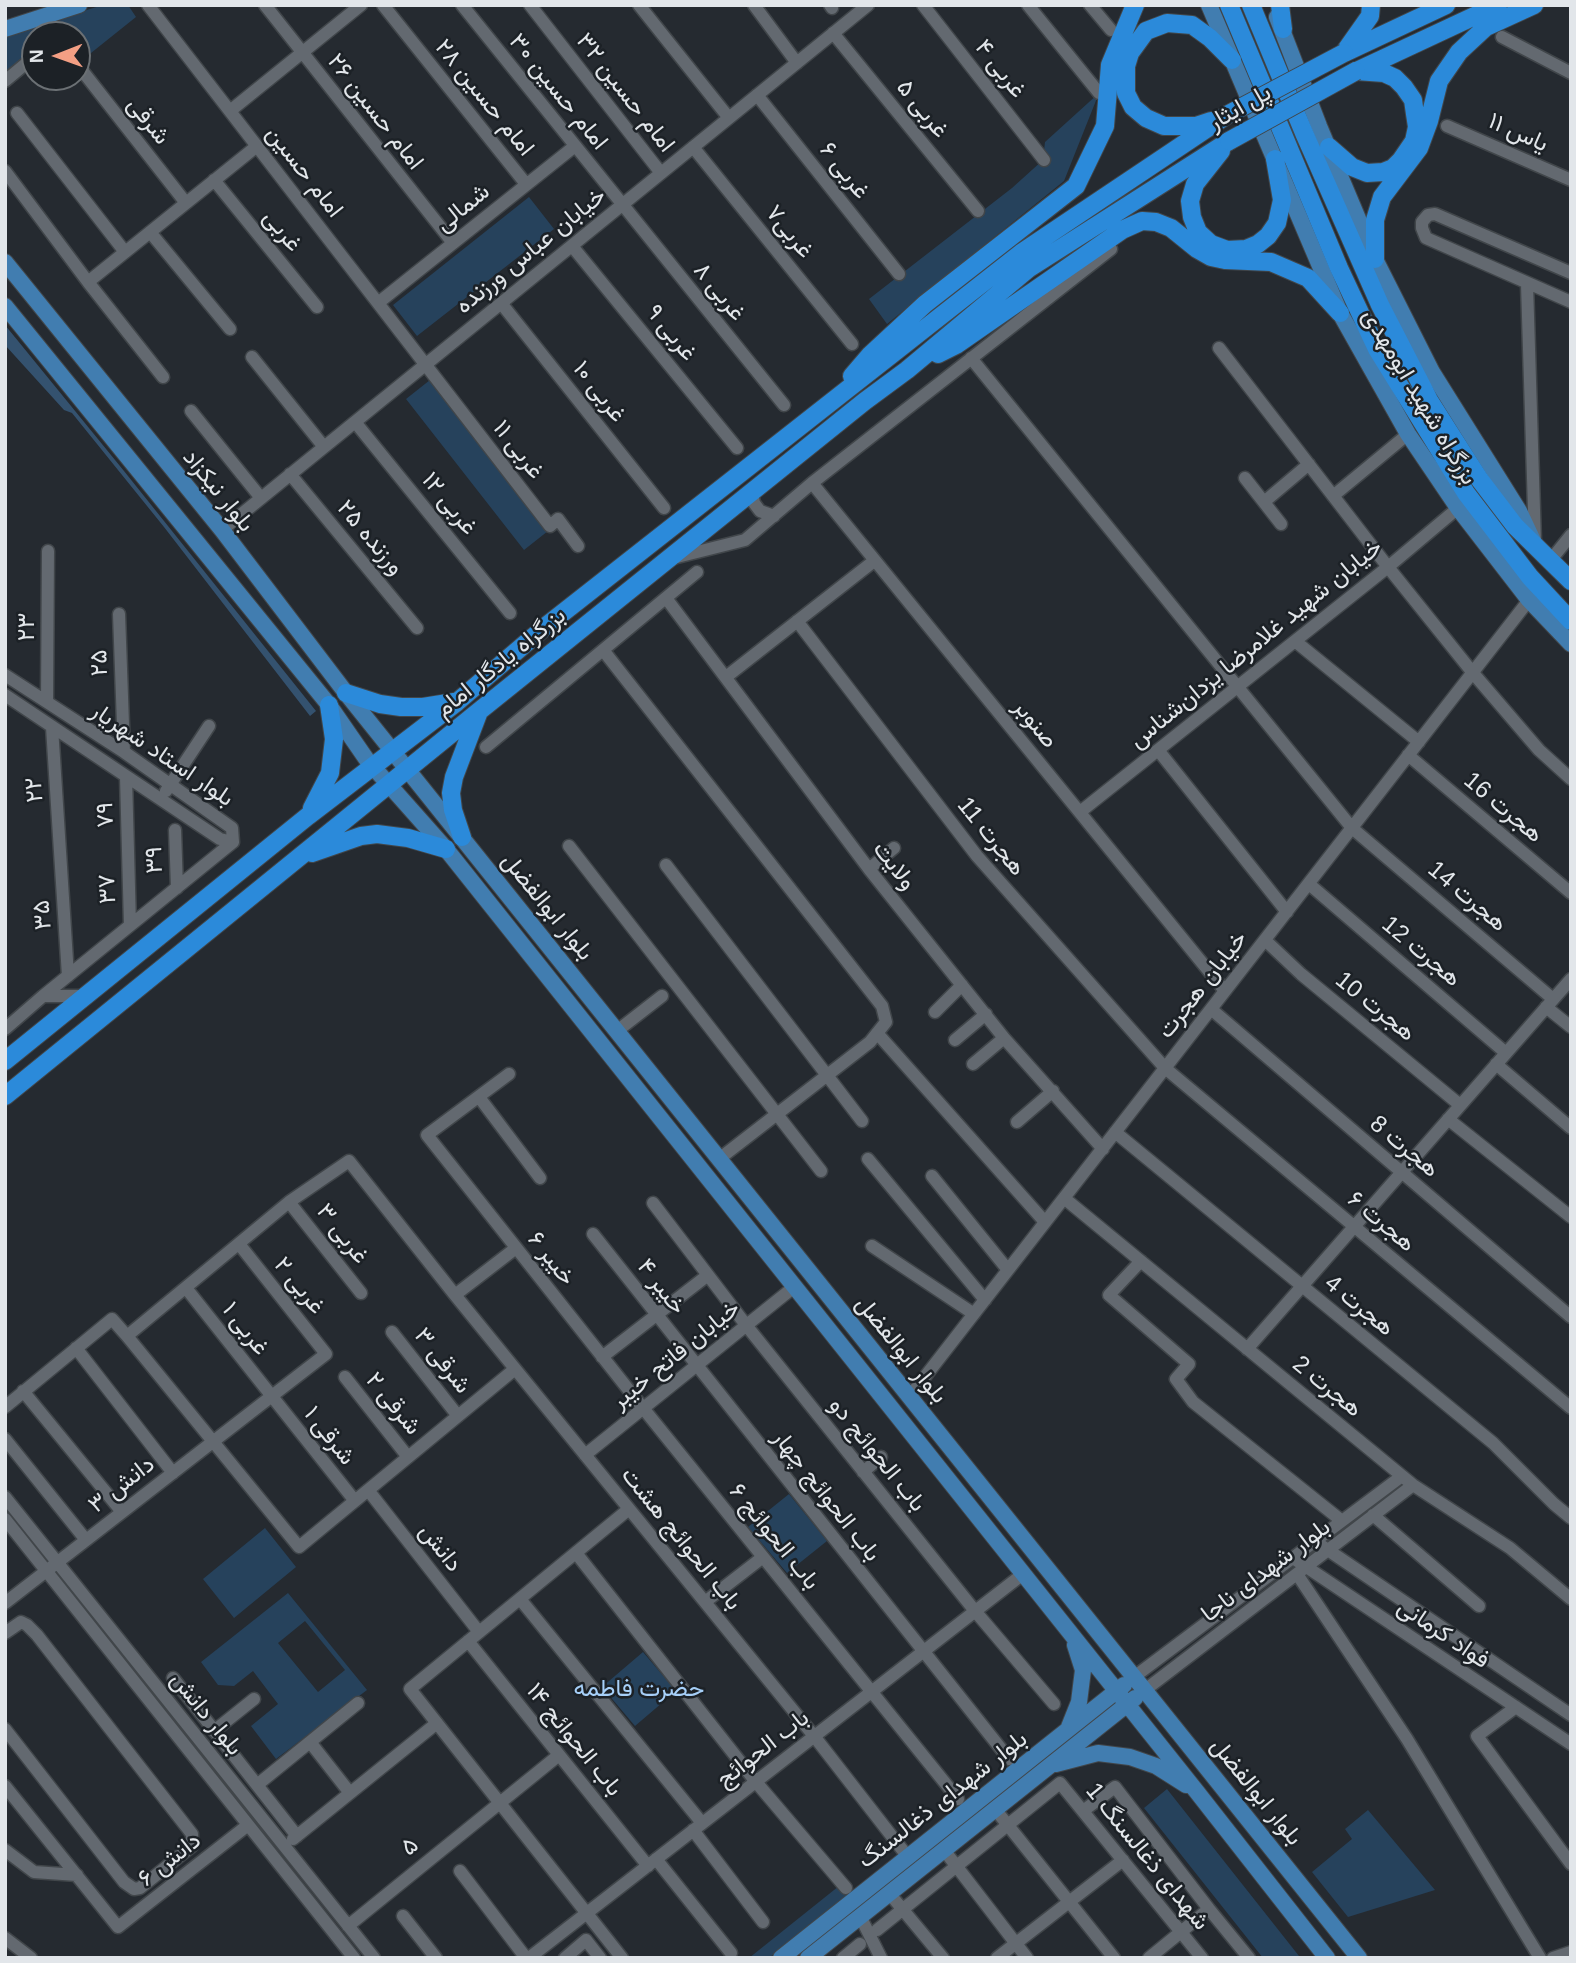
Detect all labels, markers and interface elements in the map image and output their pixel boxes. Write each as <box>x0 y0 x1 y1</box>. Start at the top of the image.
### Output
north arrow <box>21 21 91 91</box>
street label: امام حسین ۳۲ <box>569 27 681 159</box>
street label: امام حسین ۳۰ <box>502 28 614 156</box>
street label: امام حسین ۲۸ <box>428 34 540 162</box>
street label: غربی ۴ <box>968 34 1032 104</box>
street label: امام حسین ۲۶ <box>321 48 429 176</box>
text: N <box>26 49 47 63</box>
street label: غربی ۵ <box>890 74 954 144</box>
street label: پل ایثار <box>1203 79 1277 137</box>
street label: شرقی <box>120 91 176 151</box>
street label: یاس ۱۱ <box>1484 107 1552 159</box>
street label: امام حسین <box>259 120 349 224</box>
street label: غربی ۶ <box>813 137 875 205</box>
street label: شمالی <box>430 177 496 239</box>
street label: خیابان عباس ورزنده <box>450 181 612 321</box>
street label: غربی۷ <box>759 200 819 264</box>
street label: غربی <box>256 204 308 258</box>
street label: غربی ۸ <box>687 257 751 327</box>
street label: غربی ۹ <box>640 299 702 367</box>
street label: بزرگراه شهید ابومهدی <box>1355 304 1483 490</box>
street label: غربی ۱۰ <box>566 356 632 428</box>
street label: غربی ۱۱ <box>486 415 550 485</box>
street label: بلوار نیکزاد <box>176 444 260 538</box>
street label: غربی ۱۲ <box>415 467 483 541</box>
street label: ورزنده ۲۵ <box>330 495 410 581</box>
street label: خیابان شهید غلامرضا یزدان‌شناس <box>1124 533 1388 755</box>
street label: بزرگراه یادگار امام <box>430 602 572 724</box>
street label: ۲۳ <box>13 613 41 641</box>
street label: ۲۵ <box>85 649 115 677</box>
street label: صنوبر <box>1006 693 1064 755</box>
street label: بلوار استاد شهریار <box>85 697 239 813</box>
street label: هجرت 16 <box>1457 767 1549 849</box>
street label: ۲۲ <box>20 776 50 804</box>
street label: هجرت 11 <box>951 792 1031 882</box>
street label: ۷۹ <box>91 802 121 828</box>
street label: ولایت <box>866 836 922 896</box>
street label: ۳۹ <box>140 846 170 874</box>
street label: بلوار ابوالفضل <box>495 847 599 967</box>
street label: هجرت 14 <box>1421 856 1513 938</box>
street label: ۳۷ <box>93 874 123 904</box>
street label: ۳۵ <box>28 899 58 931</box>
street label: هجرت 12 <box>1375 911 1467 993</box>
street label: خیابان هجرت <box>1152 925 1254 1045</box>
street label: هجرت 10 <box>1329 966 1421 1048</box>
street label: هجرت 8 <box>1364 1110 1444 1184</box>
street label: هجرت ۶ <box>1341 1185 1421 1259</box>
street label: ۳ غربی <box>310 1198 374 1270</box>
street label: خیبر ۶ <box>521 1226 581 1292</box>
street label: ۲ غربی <box>267 1252 331 1320</box>
street label: خیبر ۴ <box>630 1253 692 1321</box>
street label: هجرت 4 <box>1318 1269 1400 1343</box>
street label: بلوار ابوالفضل <box>849 1290 953 1410</box>
street label: خیابان فاتح خیبر <box>606 1294 746 1416</box>
street label: ۱ غربی <box>215 1297 275 1361</box>
street label: ۳ شرقی <box>407 1322 477 1400</box>
street label: هجرت 2 <box>1286 1350 1368 1424</box>
street label: ۲ شرقی <box>359 1367 427 1441</box>
street label: باب الحوائج دو <box>822 1392 932 1518</box>
street label: ۱ شرقی <box>297 1401 361 1471</box>
street label: باب الحوائج چهار <box>766 1424 886 1568</box>
street label: دانش ۳ <box>83 1450 161 1520</box>
street label: باب الحوائج هشت <box>614 1462 748 1616</box>
street label: باب الحوائج ۶ <box>722 1478 826 1596</box>
street label: بلوار شهدای ناجا <box>1196 1513 1336 1629</box>
street label: دانش <box>412 1518 468 1578</box>
street label: فواد کرمانی <box>1391 1593 1495 1675</box>
street label: بلوار دانش <box>164 1666 248 1762</box>
park label: حضرت فاطمه <box>574 1675 704 1703</box>
street label: باب الحوائج ۱۴ <box>520 1678 628 1802</box>
street label: باب الحوائج <box>711 1704 815 1794</box>
street label: بلوار شهدای ذغالسنگ <box>853 1725 1033 1875</box>
street label: بلوار ابوالفضل <box>1204 1732 1308 1852</box>
street label: شهدای ذغالسنگ 1 <box>1079 1778 1215 1936</box>
street label: دانش ۶ <box>133 1827 207 1893</box>
street label: ۵ <box>395 1831 425 1863</box>

